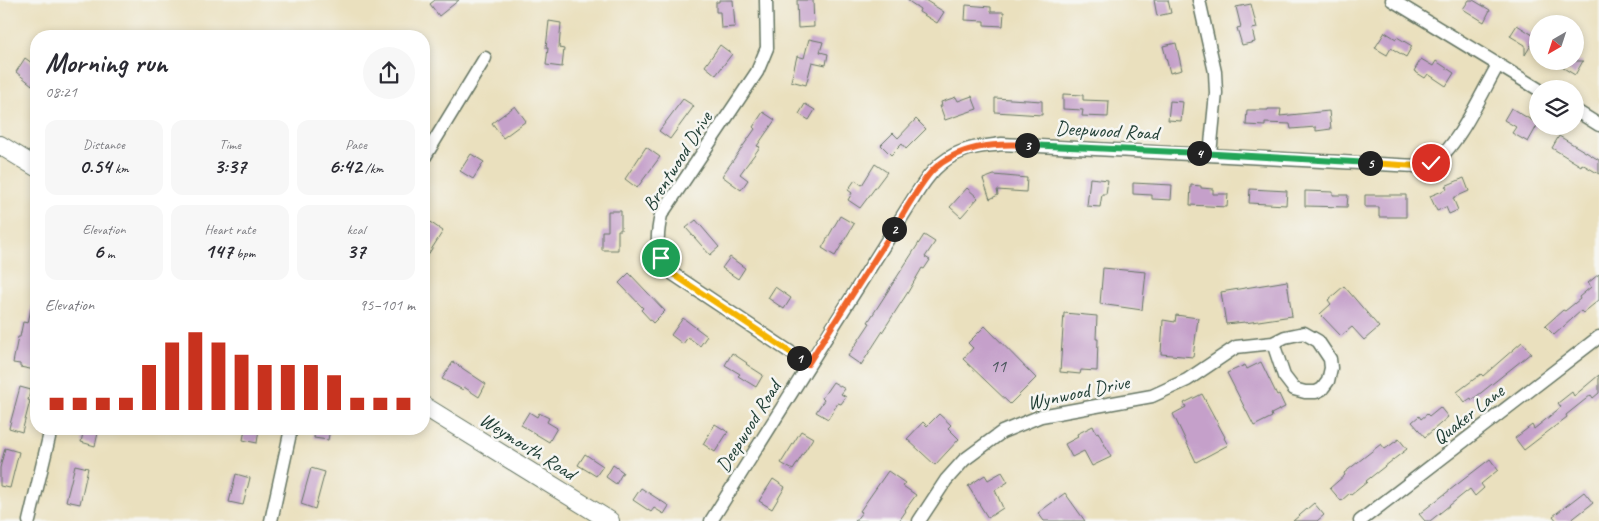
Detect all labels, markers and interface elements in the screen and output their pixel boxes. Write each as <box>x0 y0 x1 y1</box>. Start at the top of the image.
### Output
north arrow <box>1529 15 1584 70</box>
map controls <box>1529 15 1584 135</box>
text: Morning run <box>45 45 167 80</box>
button: share <box>363 47 415 99</box>
button: layers <box>1529 80 1584 135</box>
text: 08:21 <box>45 82 77 102</box>
street label: Brentwood Drive <box>637 106 719 216</box>
street label: Deepwood Road <box>1055 115 1162 146</box>
pin: 3 <box>1014 132 1040 158</box>
text: Distance <box>83 136 125 153</box>
text: Time <box>219 136 241 153</box>
text: Pace <box>345 136 367 153</box>
text: 3 <box>1024 137 1031 154</box>
pin: 4 <box>1186 140 1212 166</box>
pin <box>1410 142 1452 184</box>
text: 4 <box>1196 145 1203 162</box>
icon: check <box>1417 149 1445 177</box>
pin: 5 <box>1358 150 1382 176</box>
text: 0.54 <box>79 153 112 179</box>
text: 3:37 <box>214 153 246 179</box>
text: 6:42 <box>329 153 362 179</box>
text: 5 <box>1367 155 1374 172</box>
text: km <box>112 160 129 177</box>
text: /km <box>362 160 383 177</box>
pin: 2 <box>882 216 906 242</box>
text: Elevation <box>82 221 126 238</box>
text: Heart rate <box>204 221 256 238</box>
text: kcal <box>347 221 365 238</box>
text: 2 <box>891 221 898 238</box>
pin <box>640 237 682 279</box>
text: 6 <box>93 238 103 264</box>
text: 147 <box>205 238 233 264</box>
text: 37 <box>347 238 365 264</box>
icon: arrive <box>647 244 675 272</box>
text: m <box>103 245 115 262</box>
text: bpm <box>233 245 255 262</box>
text: Elevation <box>45 295 94 315</box>
text: 95–101 m <box>359 295 415 315</box>
pin: 1 <box>786 346 812 370</box>
text: 1 <box>796 350 803 367</box>
house number: 11 <box>990 355 1007 377</box>
street label: Wynwood Drive <box>1025 369 1133 415</box>
street label: Deepwood Road <box>710 373 788 477</box>
street label: Quaker Lane <box>1427 378 1510 450</box>
street label: Weymouth Road <box>475 407 583 488</box>

